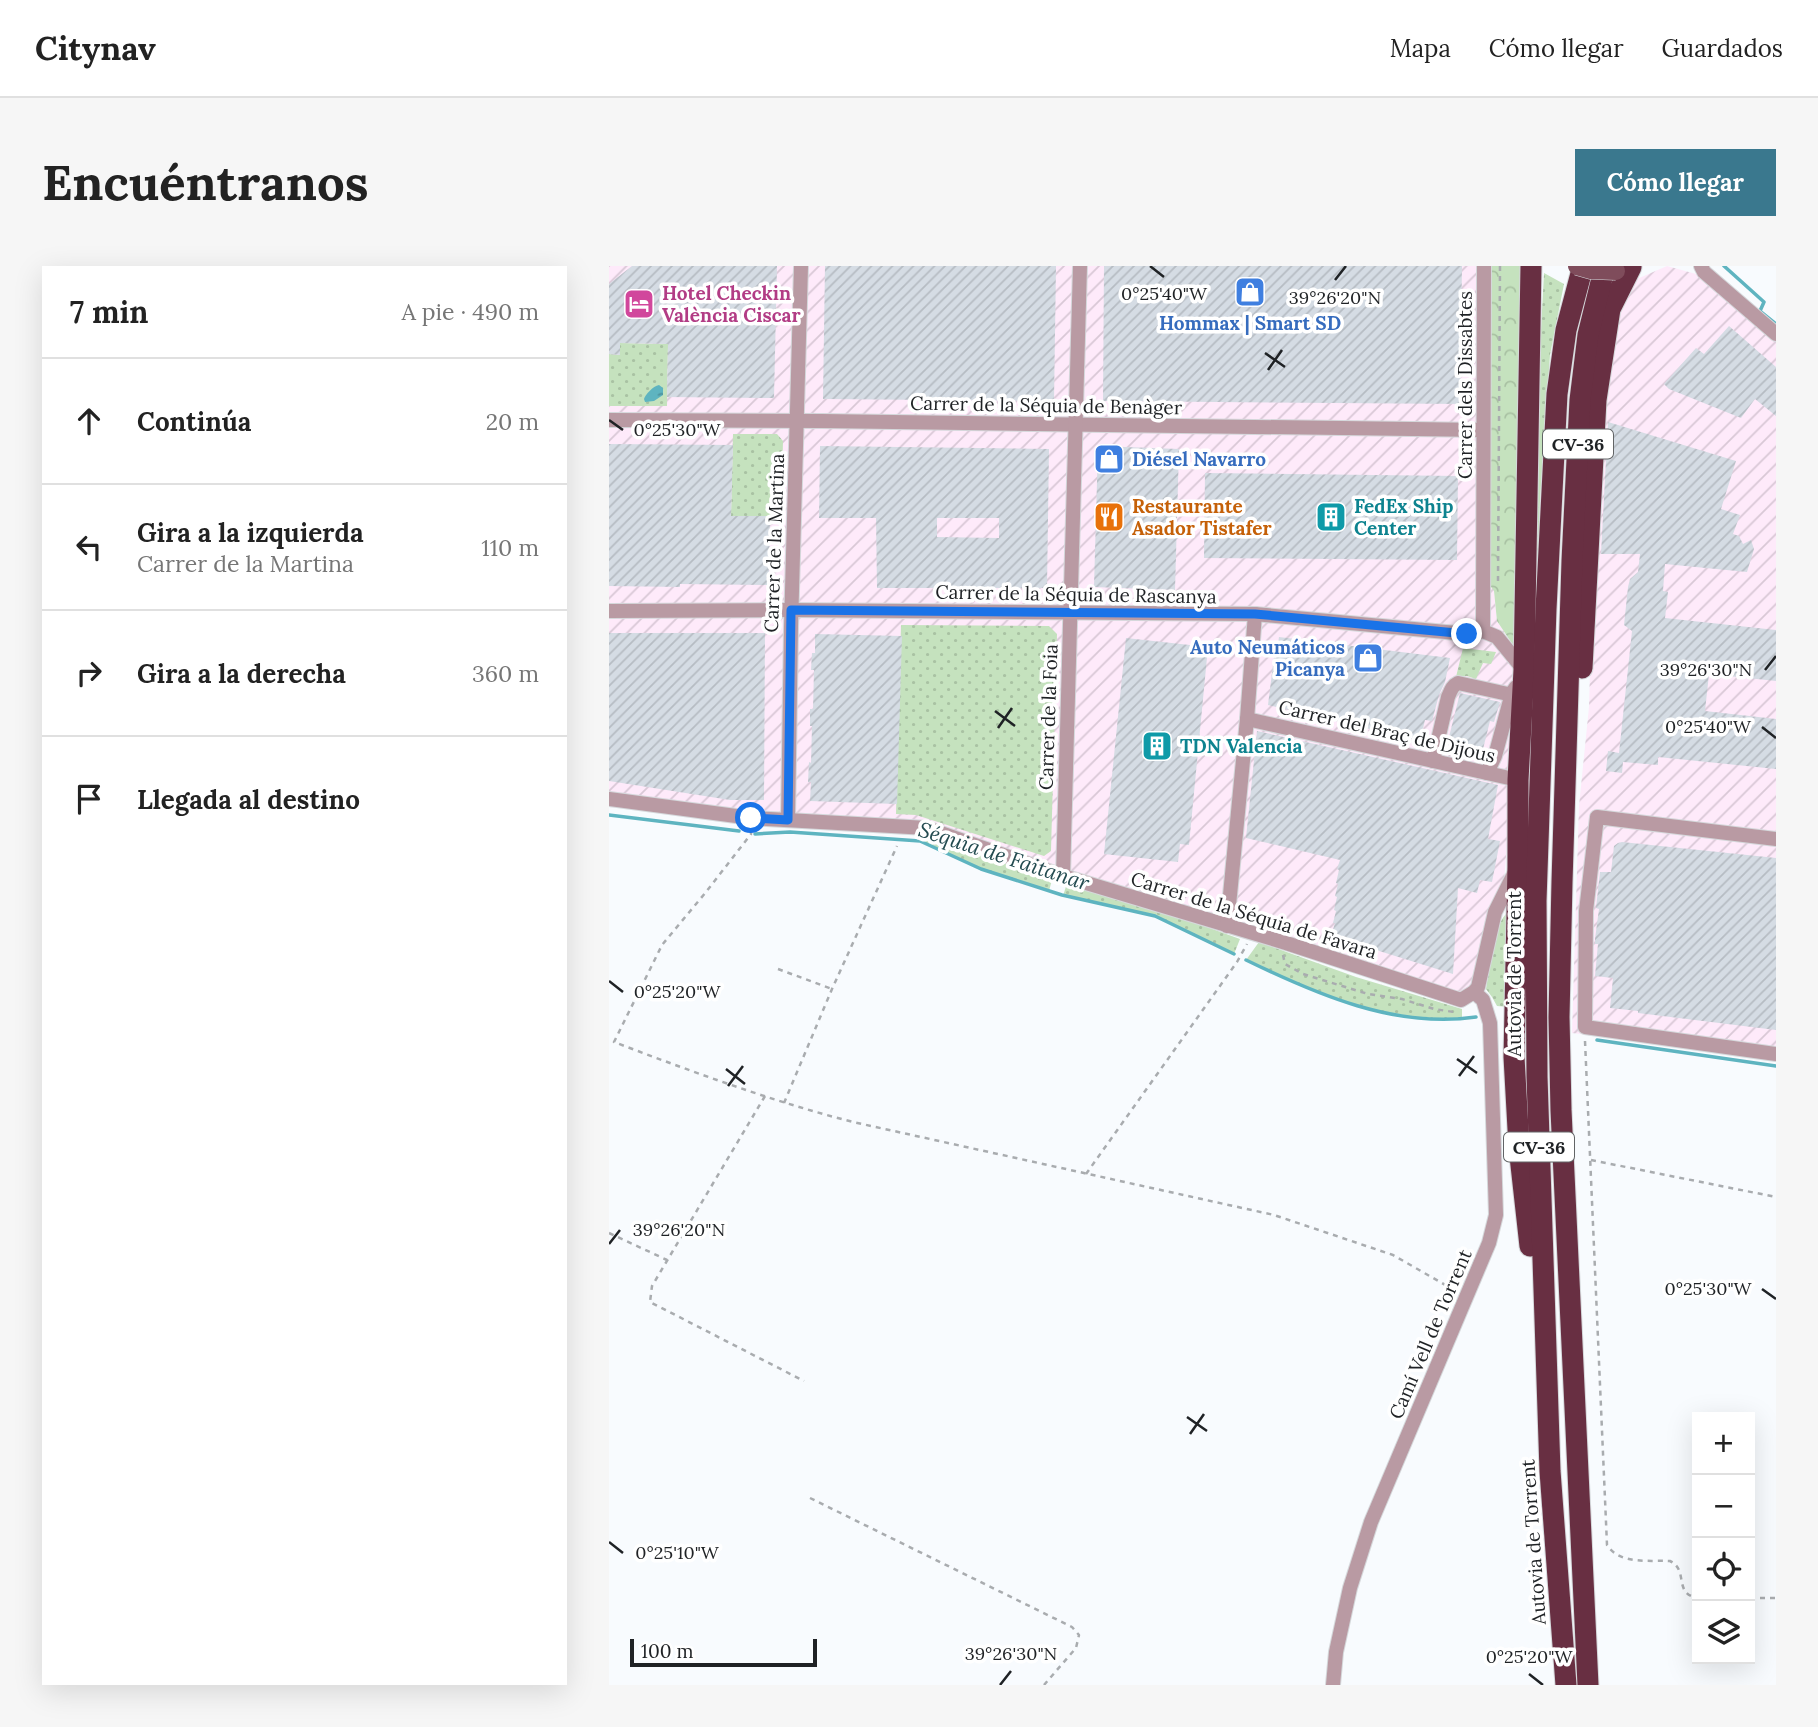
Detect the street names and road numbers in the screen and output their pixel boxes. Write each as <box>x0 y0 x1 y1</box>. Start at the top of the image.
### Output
street label: Carrer dels Dissabtes <box>1453 291 1477 479</box>
street label: Carrer de la Séquia de Benàger <box>910 391 1183 419</box>
road number: CV-36 <box>1543 429 1613 458</box>
street label: Carrer de la Martina <box>759 453 789 633</box>
street label: Carrer de la Séquia de Rascanya <box>935 580 1217 608</box>
street label: Carrer de la Foia <box>1033 643 1063 790</box>
street label: Carrer del Braç de Dijous <box>1276 694 1498 768</box>
street label: Carrer de la Séquia de Favara <box>1128 866 1380 964</box>
street label: Autovia de Torrent <box>1502 891 1526 1058</box>
road number: CV-36 <box>1504 1132 1574 1162</box>
street label: Camí Vell de Torrent <box>1383 1245 1477 1422</box>
street label: Autovia de Torrent <box>1515 1458 1551 1626</box>

